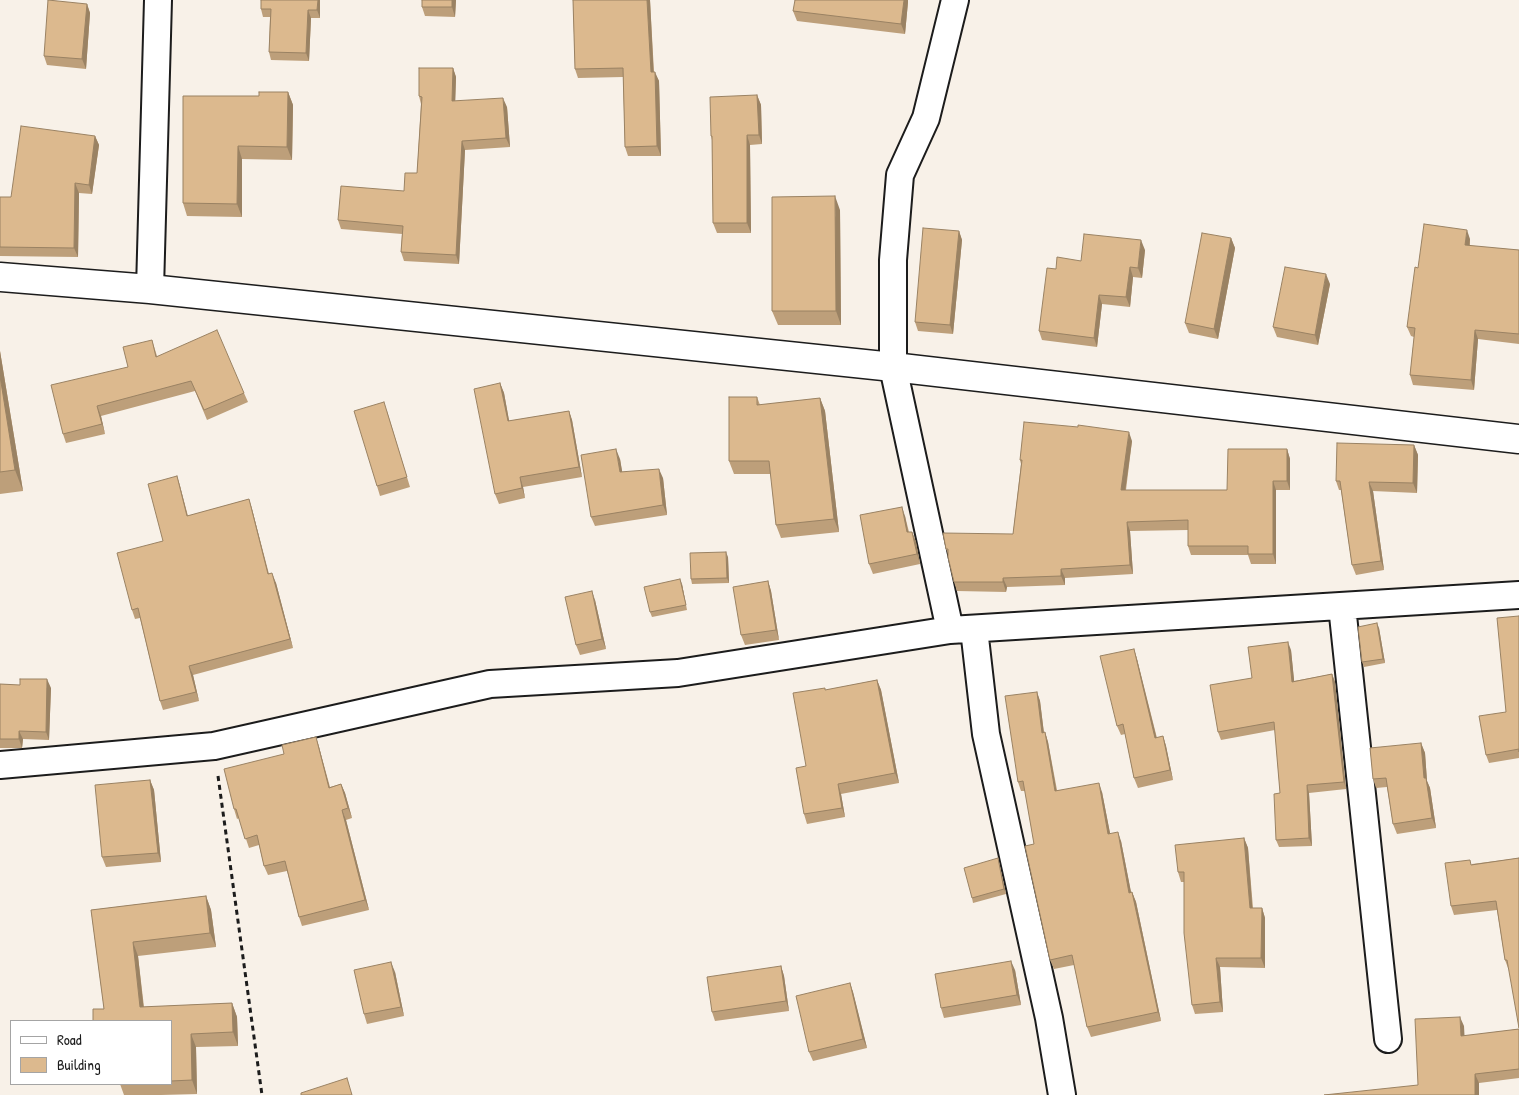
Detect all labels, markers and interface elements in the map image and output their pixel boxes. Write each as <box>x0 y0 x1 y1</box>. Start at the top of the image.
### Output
legend <box>10 1020 172 1085</box>
text: Road <box>57 1029 82 1050</box>
text: Building <box>57 1054 101 1075</box>

